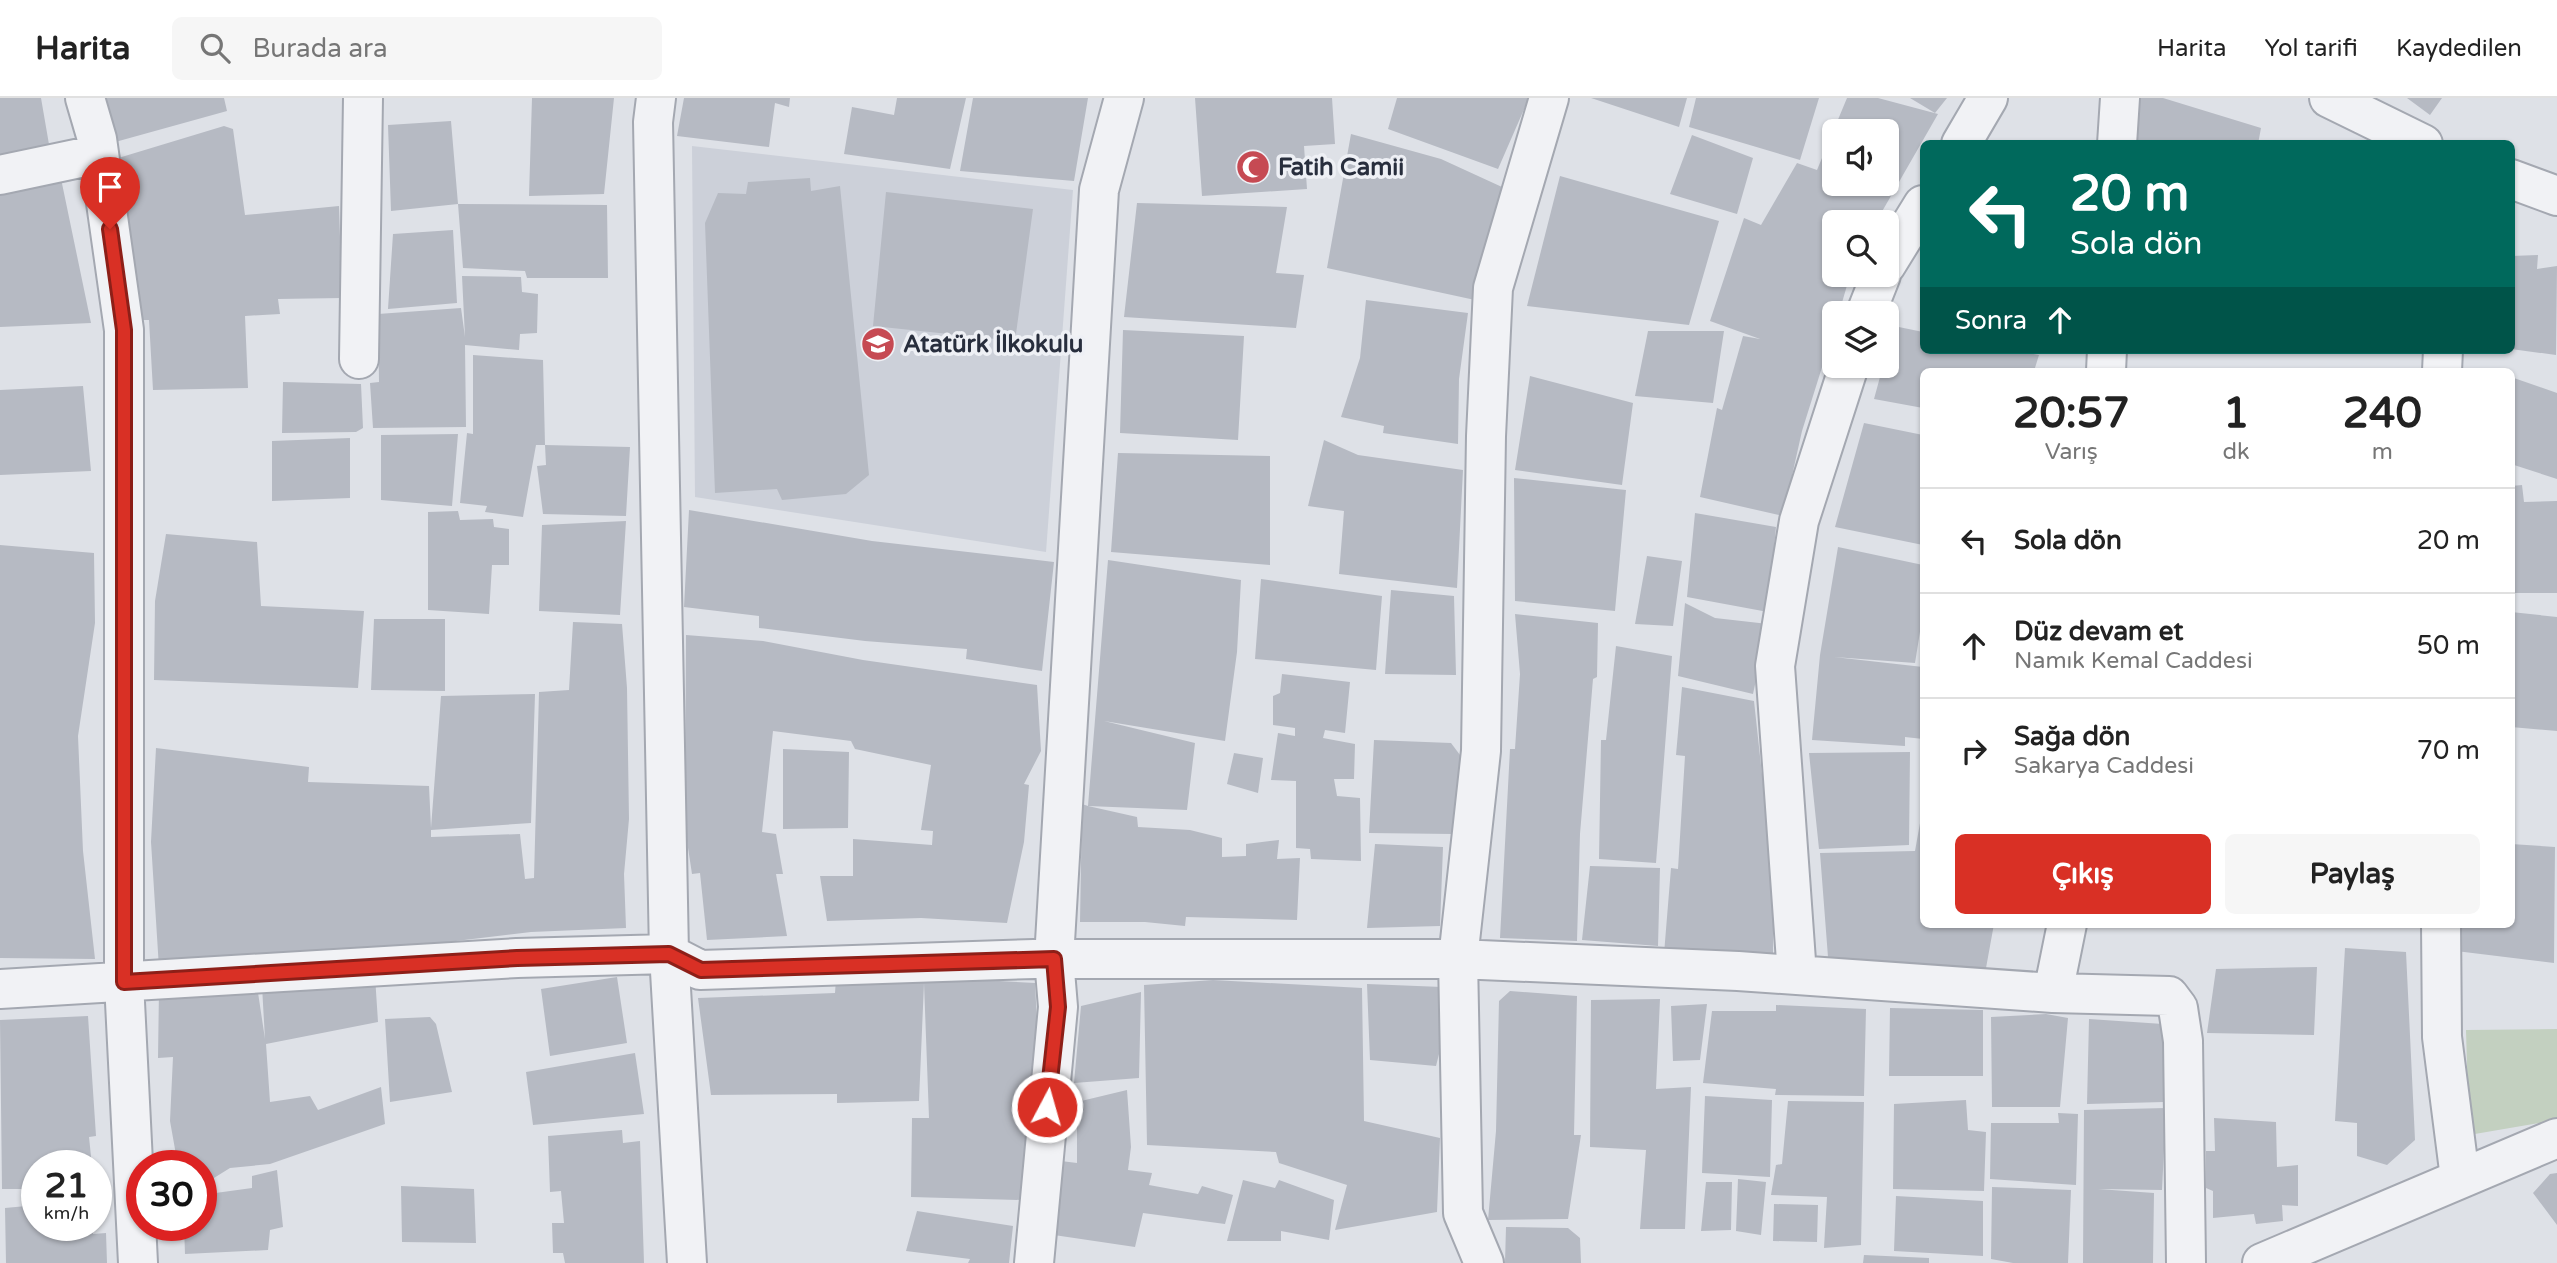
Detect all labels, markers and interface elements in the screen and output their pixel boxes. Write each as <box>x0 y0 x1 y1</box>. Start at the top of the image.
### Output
search box <box>172 17 662 80</box>
text: Harita <box>35 29 130 68</box>
icon: search <box>196 29 234 67</box>
text: Burada ara <box>252 33 388 64</box>
text: Harita <box>2157 34 2226 63</box>
text: Yol tarifi <box>2264 34 2358 63</box>
text: Kaydedilen <box>2396 34 2522 63</box>
map controls <box>1822 119 1899 378</box>
button: sound <box>1822 119 1899 196</box>
mosque icon: Fatih Camii <box>1234 148 1272 186</box>
place label: Fatih Camii <box>1278 153 1404 182</box>
pin <box>80 157 140 229</box>
text: 20 m <box>2070 165 2189 224</box>
icon: arrive <box>91 168 129 206</box>
icon: left <box>1955 168 2046 259</box>
button: search <box>1822 210 1899 287</box>
text: Sola dön <box>2070 225 2203 263</box>
button: layers <box>1822 301 1899 378</box>
icon: ahead <box>2041 301 2079 339</box>
text: Sonra <box>1955 305 2027 336</box>
school or university icon: Atatürk İlkokulu <box>859 325 897 363</box>
place label: Atatürk İlkokulu <box>903 330 1083 359</box>
text: 20:57 <box>2013 388 2130 439</box>
text: 1 <box>2223 388 2249 439</box>
text: 240 <box>2343 388 2422 439</box>
text: Varış <box>2045 438 2098 466</box>
text: dk <box>2223 438 2250 466</box>
text: m <box>2372 438 2393 466</box>
icon: left <box>1955 522 1993 560</box>
text: Sola dön <box>2014 525 2122 556</box>
text: 20 m <box>2417 525 2480 556</box>
text: Düz devam et <box>2014 616 2183 647</box>
icon: ahead <box>1955 627 1993 665</box>
text: 50 m <box>2417 630 2480 661</box>
text: Namık Kemal Caddesi <box>2014 647 2253 675</box>
text: Sağa dön <box>2014 721 2130 752</box>
icon: right <box>1955 732 1993 770</box>
text: 70 m <box>2417 735 2480 766</box>
text: Sakarya Caddesi <box>2014 752 2194 780</box>
button: Çıkış <box>1955 834 2211 914</box>
button: Paylaş <box>2225 834 2480 914</box>
position arrow <box>1010 1070 1084 1144</box>
speed limit sign: 30 <box>126 1150 217 1241</box>
text: 21 <box>45 1165 88 1207</box>
text: km/h <box>44 1202 89 1224</box>

